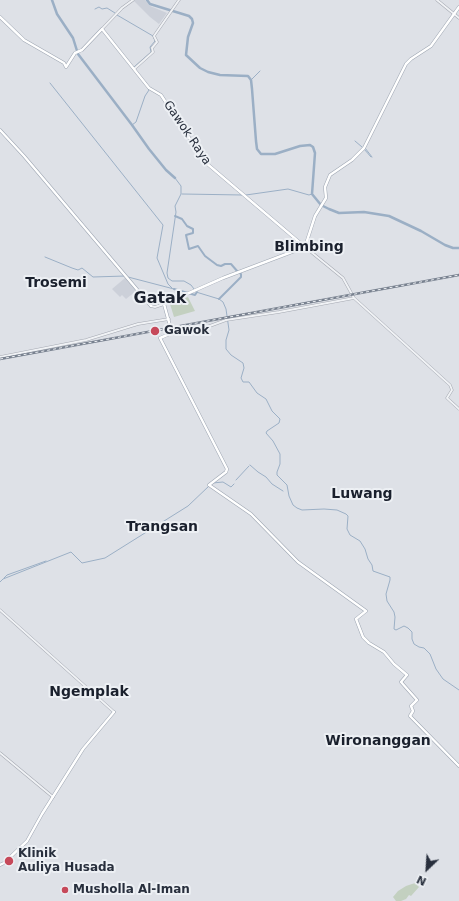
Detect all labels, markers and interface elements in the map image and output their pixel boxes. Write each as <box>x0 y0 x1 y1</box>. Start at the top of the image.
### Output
street label: Gawok Raya <box>160 98 214 168</box>
district label: Blimbing <box>274 239 344 255</box>
district label: Trosemi <box>25 275 87 291</box>
district label: Gatak <box>133 289 187 309</box>
place label: Gawok <box>164 324 209 338</box>
marker: Gawok <box>149 325 161 337</box>
district label: Luwang <box>331 486 393 502</box>
district label: Trangsan <box>126 519 198 535</box>
district label: Ngemplak <box>49 684 129 700</box>
district label: Wironanggan <box>325 733 431 749</box>
place label: Klinik Auliya Husada <box>18 847 115 875</box>
north arrow <box>407 849 447 889</box>
marker: Klinik Auliya Husada <box>3 855 15 867</box>
text: N <box>415 872 429 888</box>
place label: Musholla Al-Iman <box>73 883 190 897</box>
marker: Musholla Al-Iman <box>60 885 70 895</box>

